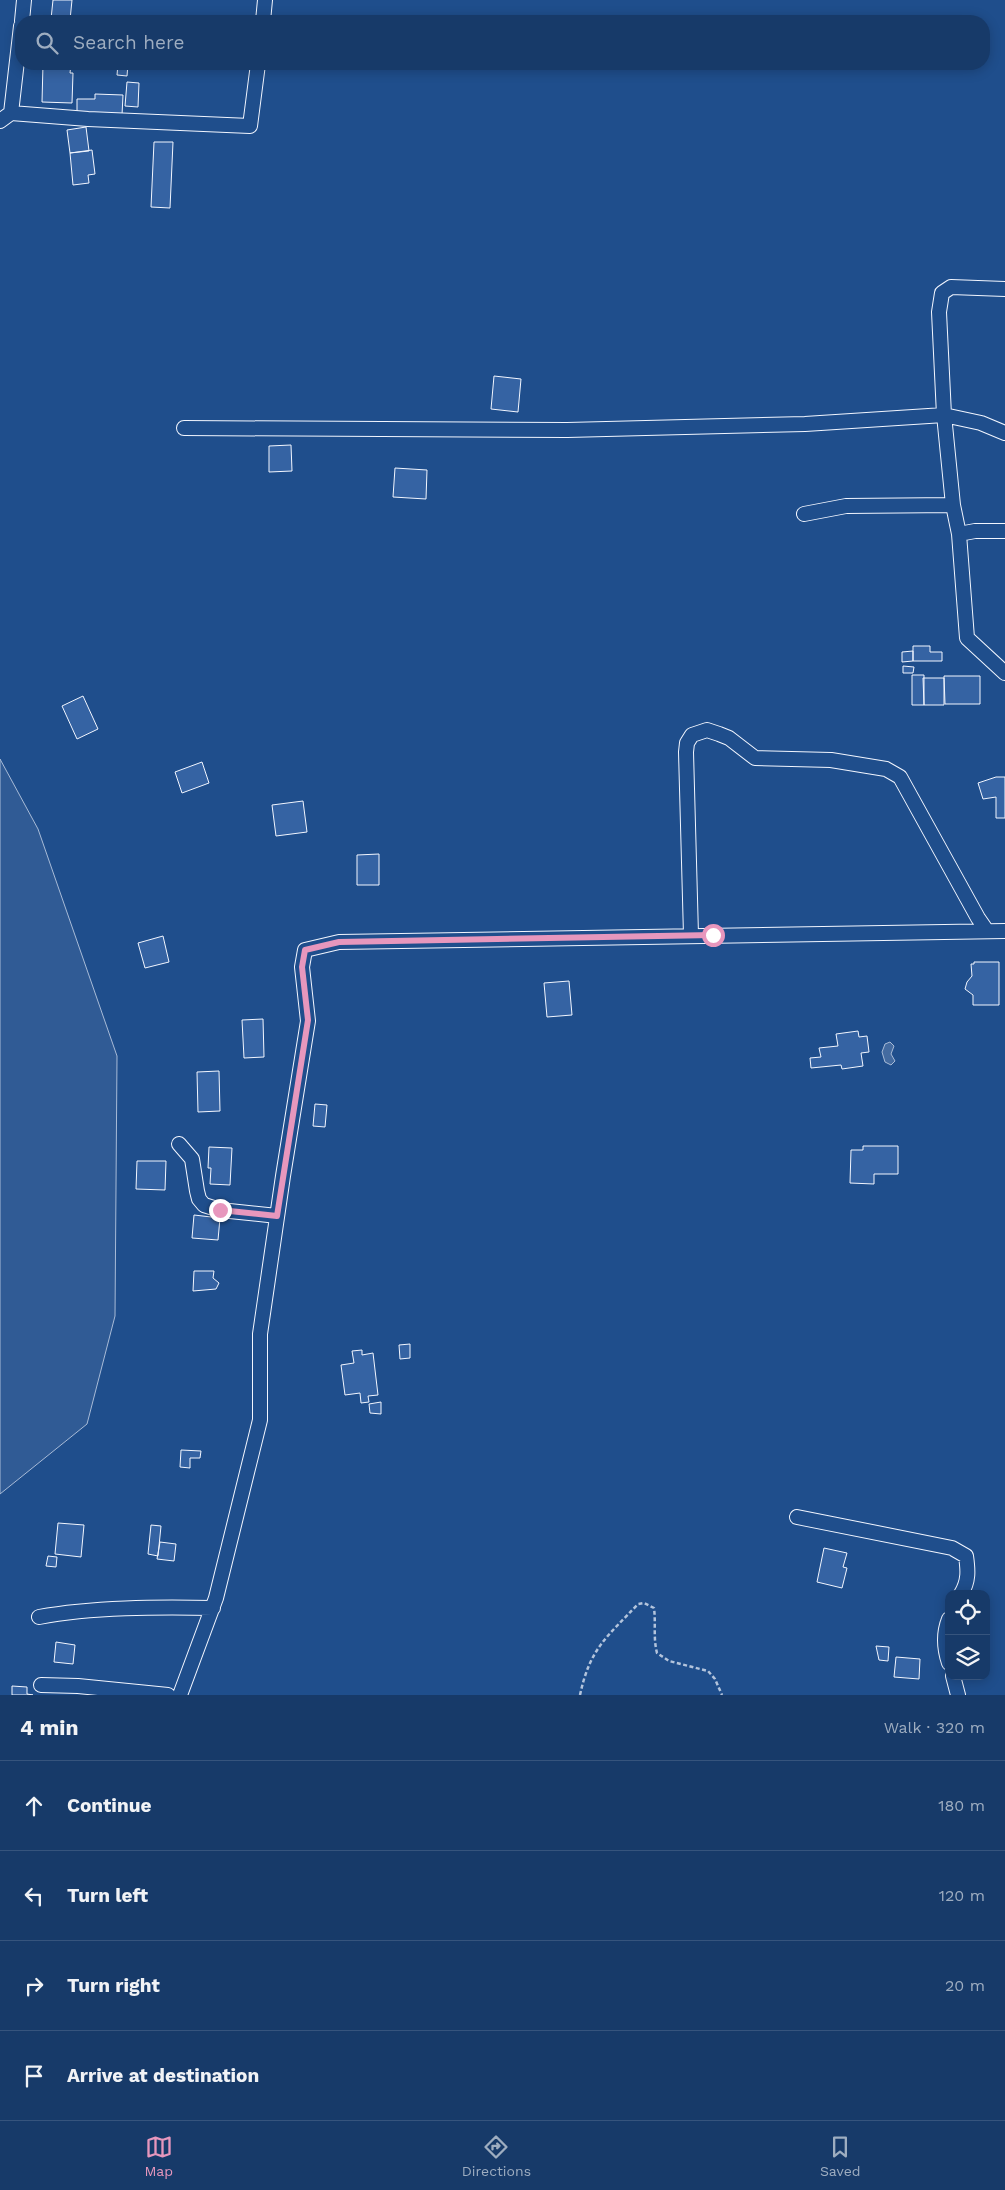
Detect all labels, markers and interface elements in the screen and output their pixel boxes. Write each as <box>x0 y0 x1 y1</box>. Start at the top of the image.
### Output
search box <box>15 15 990 70</box>
icon: search <box>33 29 61 57</box>
text: Search here <box>73 31 184 54</box>
route start <box>702 924 725 947</box>
route end <box>209 1199 232 1222</box>
map controls <box>945 1590 990 1680</box>
button: locate <box>945 1590 990 1635</box>
button: layers <box>945 1635 990 1680</box>
text: 4 min <box>20 1715 78 1740</box>
text: Walk · 320 m <box>884 1718 985 1737</box>
icon: ahead <box>20 1792 48 1820</box>
text: Continue <box>67 1794 151 1817</box>
text: 180 m <box>938 1796 985 1815</box>
icon: left <box>20 1882 48 1910</box>
text: Turn left <box>67 1884 148 1907</box>
text: 120 m <box>939 1886 985 1905</box>
icon: right <box>20 1972 48 2000</box>
text: Turn right <box>67 1974 160 1997</box>
text: 20 m <box>945 1976 985 1995</box>
icon: arrive <box>20 2062 48 2090</box>
text: Arrive at destination <box>67 2064 259 2087</box>
tab: Map <box>144 2133 173 2179</box>
tab: Directions <box>462 2133 531 2179</box>
tab: Saved <box>820 2133 861 2179</box>

